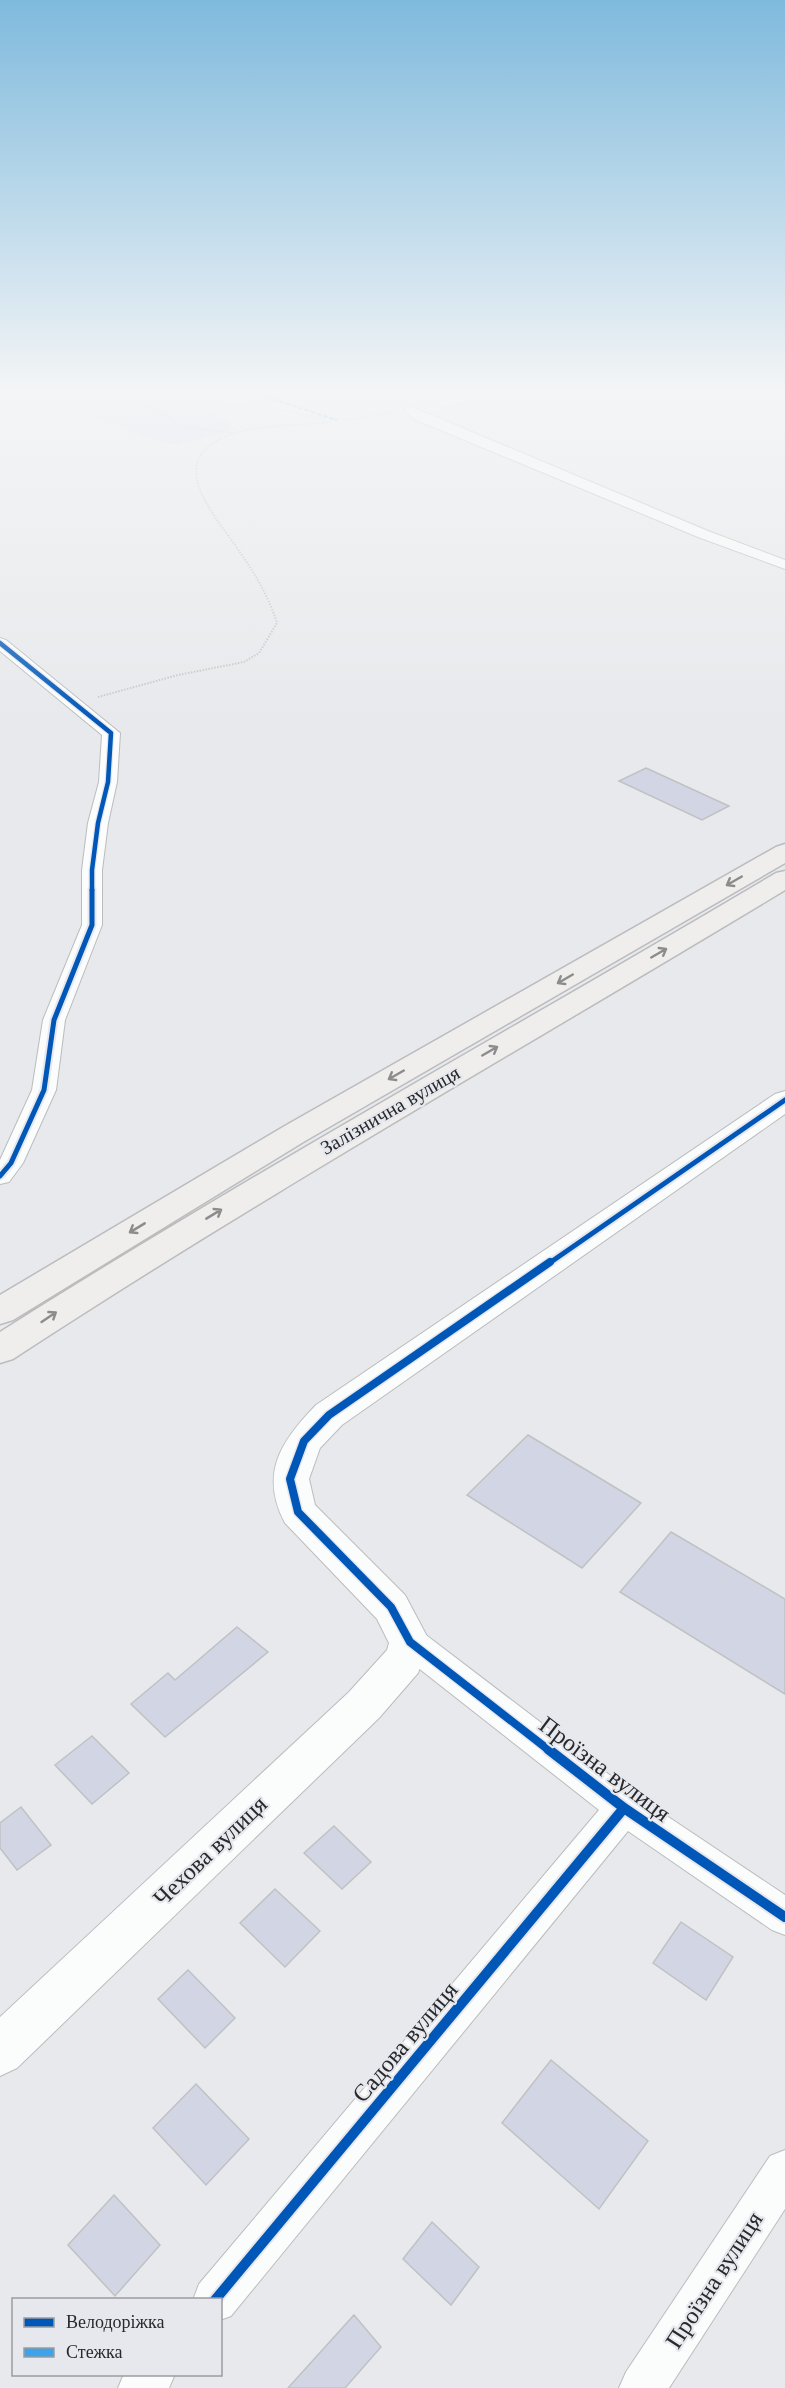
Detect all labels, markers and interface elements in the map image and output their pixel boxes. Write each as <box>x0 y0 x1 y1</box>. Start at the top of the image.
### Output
one-way arrow <box>726 876 743 888</box>
one-way arrow <box>650 947 667 959</box>
one-way arrow <box>557 973 574 985</box>
one-way arrow <box>481 1044 498 1056</box>
street label: Залізнична вулиця <box>317 1061 464 1160</box>
one-way arrow <box>388 1070 405 1082</box>
one-way arrow <box>205 1208 222 1220</box>
one-way arrow <box>129 1222 146 1234</box>
one-way arrow <box>40 1311 57 1323</box>
street label: Проїзна вулиця <box>534 1711 676 1827</box>
street label: Чехова вулиця <box>148 1791 272 1911</box>
street label: Садова вулиця <box>347 1977 463 2107</box>
street label: Проїзна вулиця <box>660 2207 768 2353</box>
legend <box>12 2298 222 2376</box>
text: Велодоріжка <box>66 2312 165 2332</box>
text: Стежка <box>66 2342 123 2362</box>

